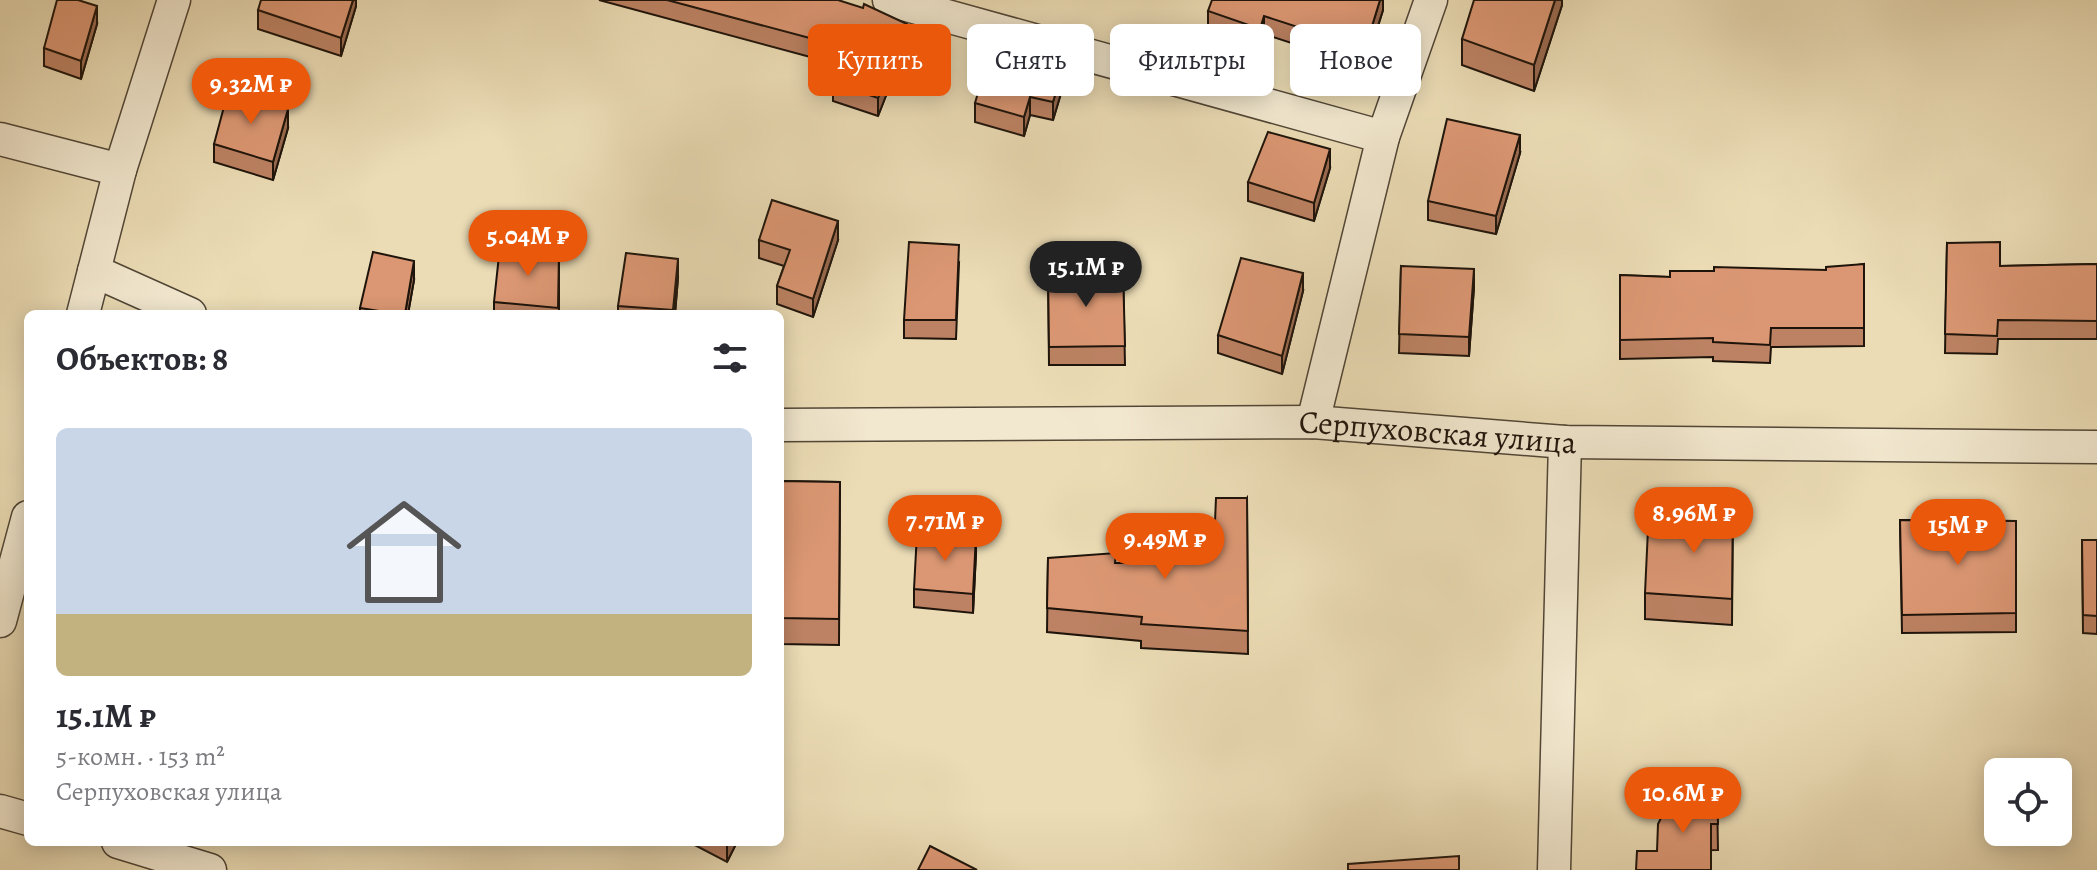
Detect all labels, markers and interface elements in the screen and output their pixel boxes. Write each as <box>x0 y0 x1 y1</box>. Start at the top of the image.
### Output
chip: Купить <box>808 24 951 96</box>
chip: Снять <box>967 24 1094 96</box>
chip: Фильтры <box>1110 24 1274 96</box>
chip: Новое <box>1290 24 1421 96</box>
pin: 9.32M ₽ <box>177 58 325 126</box>
text: 9.32M ₽ <box>210 66 292 101</box>
pin: 5.04M ₽ <box>454 210 602 278</box>
text: 5.04M ₽ <box>486 218 570 253</box>
pin: 15.1M ₽ <box>1012 241 1160 309</box>
text: 15.1M ₽ <box>1048 249 1124 284</box>
text: Объектов: 8 <box>56 335 228 382</box>
icon: filters <box>708 336 752 380</box>
street label: Серпуховская улица <box>1299 400 1577 464</box>
icon: home <box>332 480 476 624</box>
pin: 8.96M ₽ <box>1620 487 1768 555</box>
pin: 7.71M ₽ <box>871 495 1019 563</box>
text: 8.96M ₽ <box>1652 495 1736 530</box>
pin: 15M ₽ <box>1902 499 2014 567</box>
text: 7.71M ₽ <box>906 503 984 538</box>
text: 15M ₽ <box>1928 507 1988 542</box>
pin: 9.49M ₽ <box>1091 513 1239 581</box>
text: 9.49M ₽ <box>1123 521 1207 556</box>
text: 15.1M ₽ <box>56 692 156 739</box>
text: 5-комн. · 153 m² <box>56 739 225 774</box>
map controls <box>1984 758 2072 846</box>
button: locate <box>1984 758 2072 846</box>
pin: 10.6M ₽ <box>1609 767 1757 835</box>
text: Серпуховская улица <box>56 774 282 809</box>
text: 10.6M ₽ <box>1642 775 1724 810</box>

